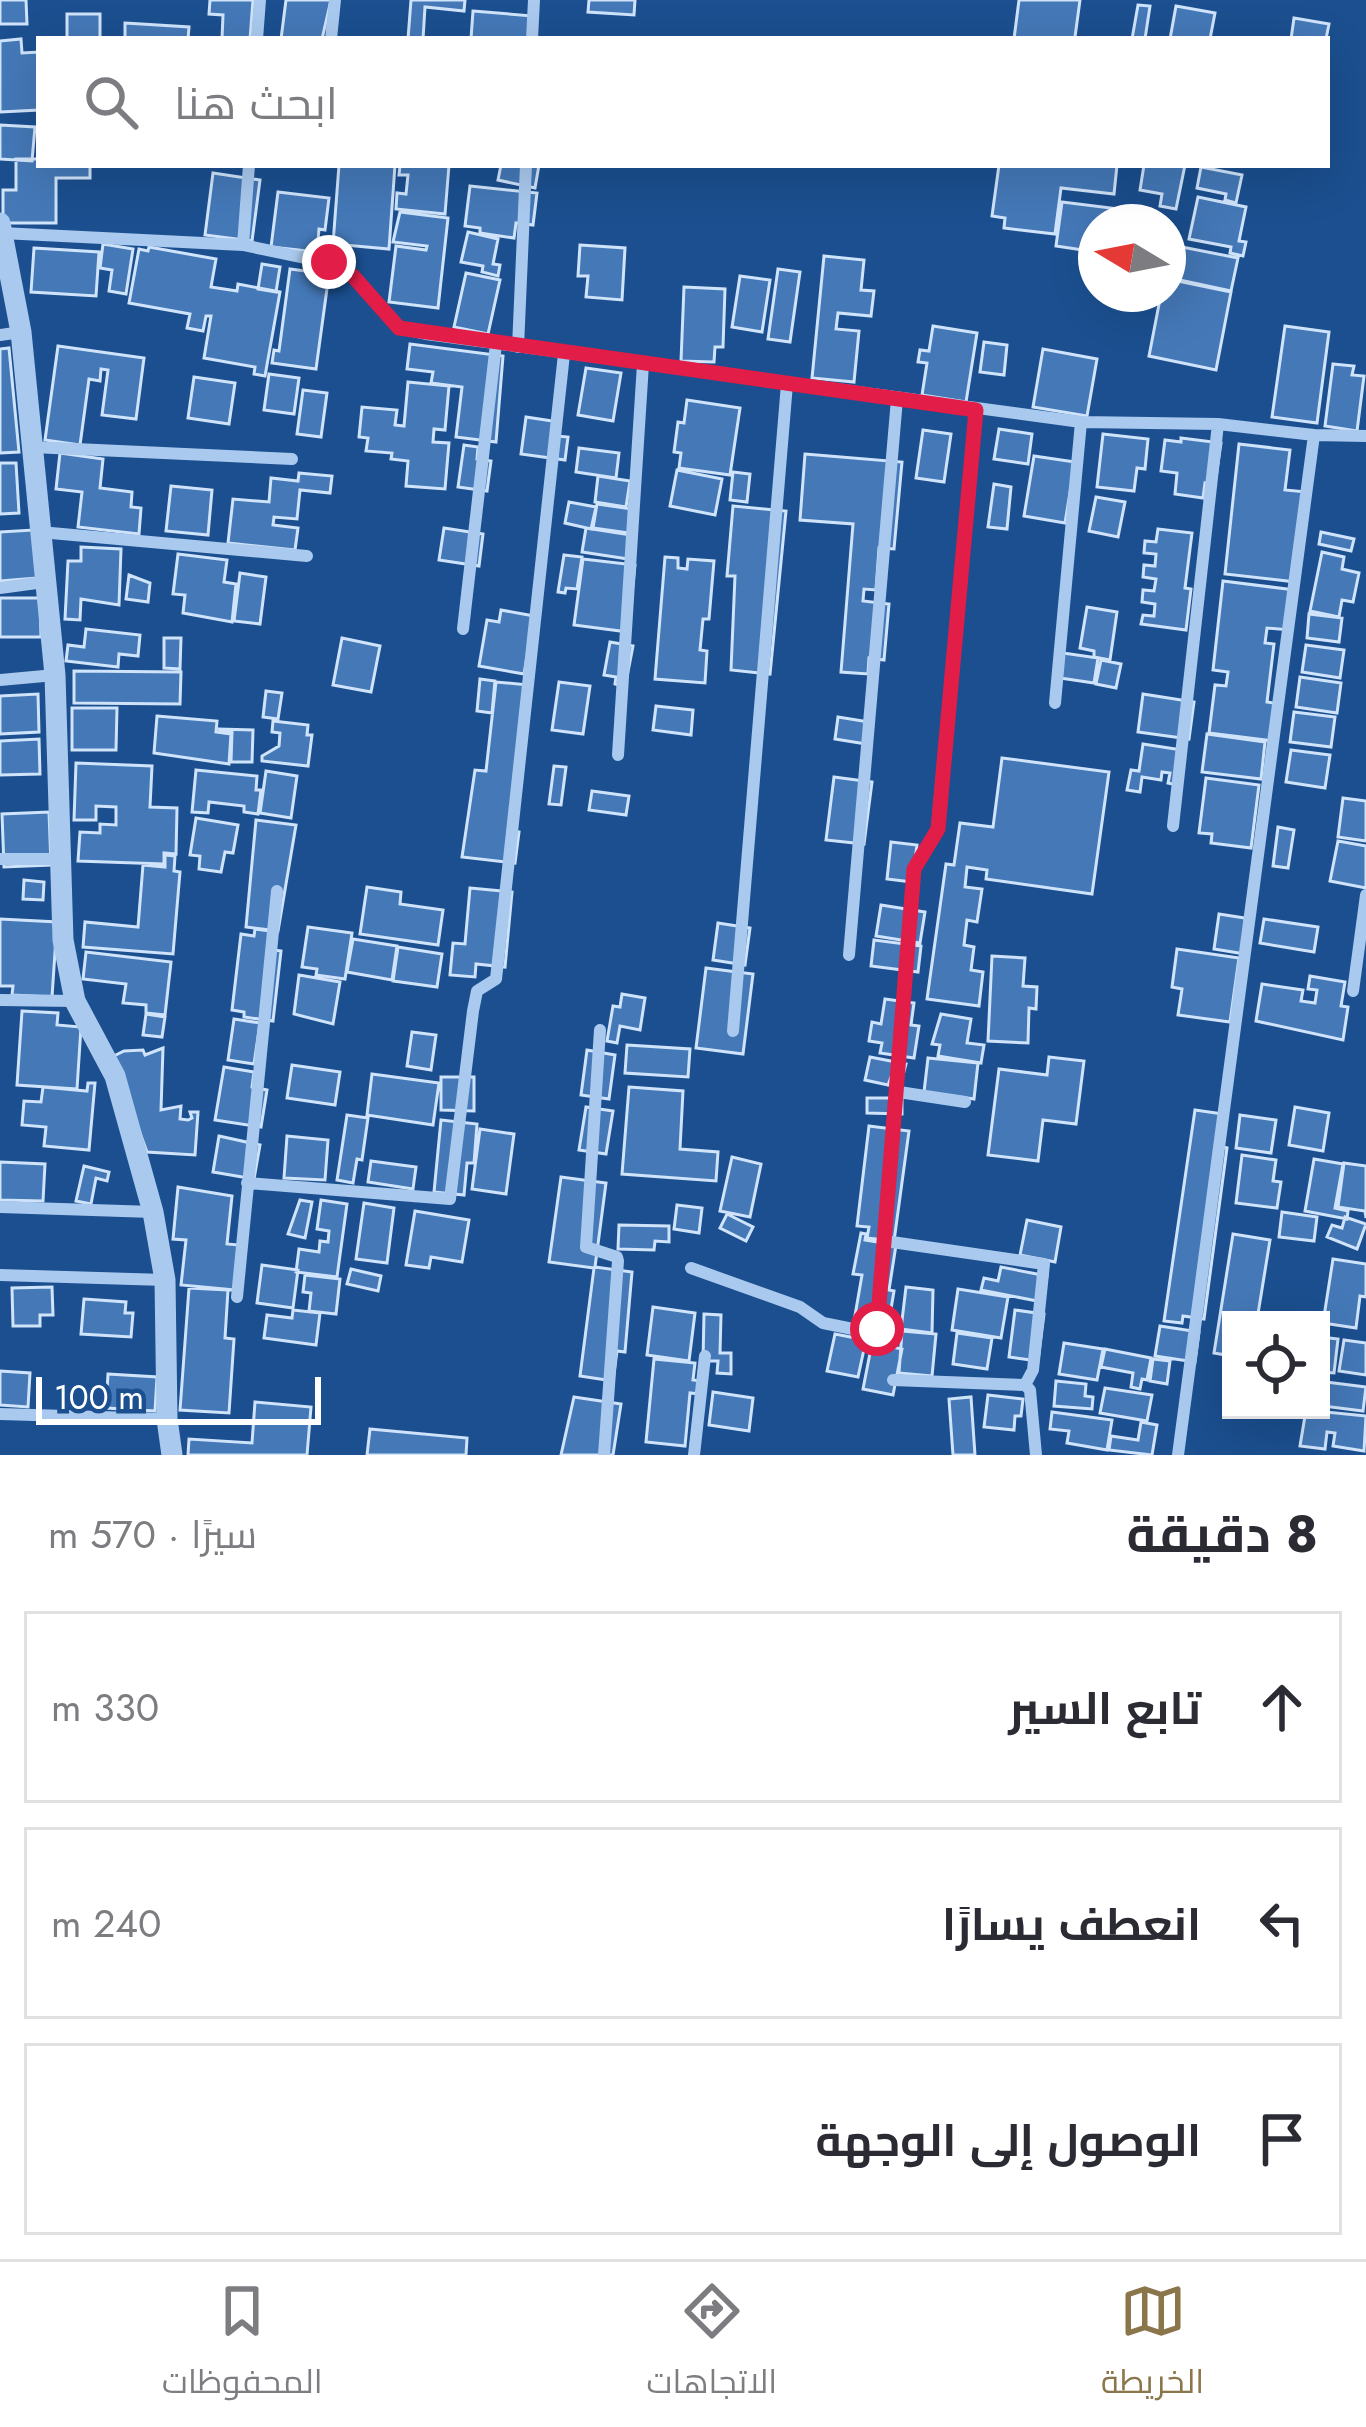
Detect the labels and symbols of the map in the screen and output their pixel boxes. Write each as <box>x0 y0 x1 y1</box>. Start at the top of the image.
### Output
north arrow <box>1078 204 1186 312</box>
route end <box>302 235 356 289</box>
route start <box>850 1302 904 1356</box>
scale bar <box>36 1371 321 1424</box>

